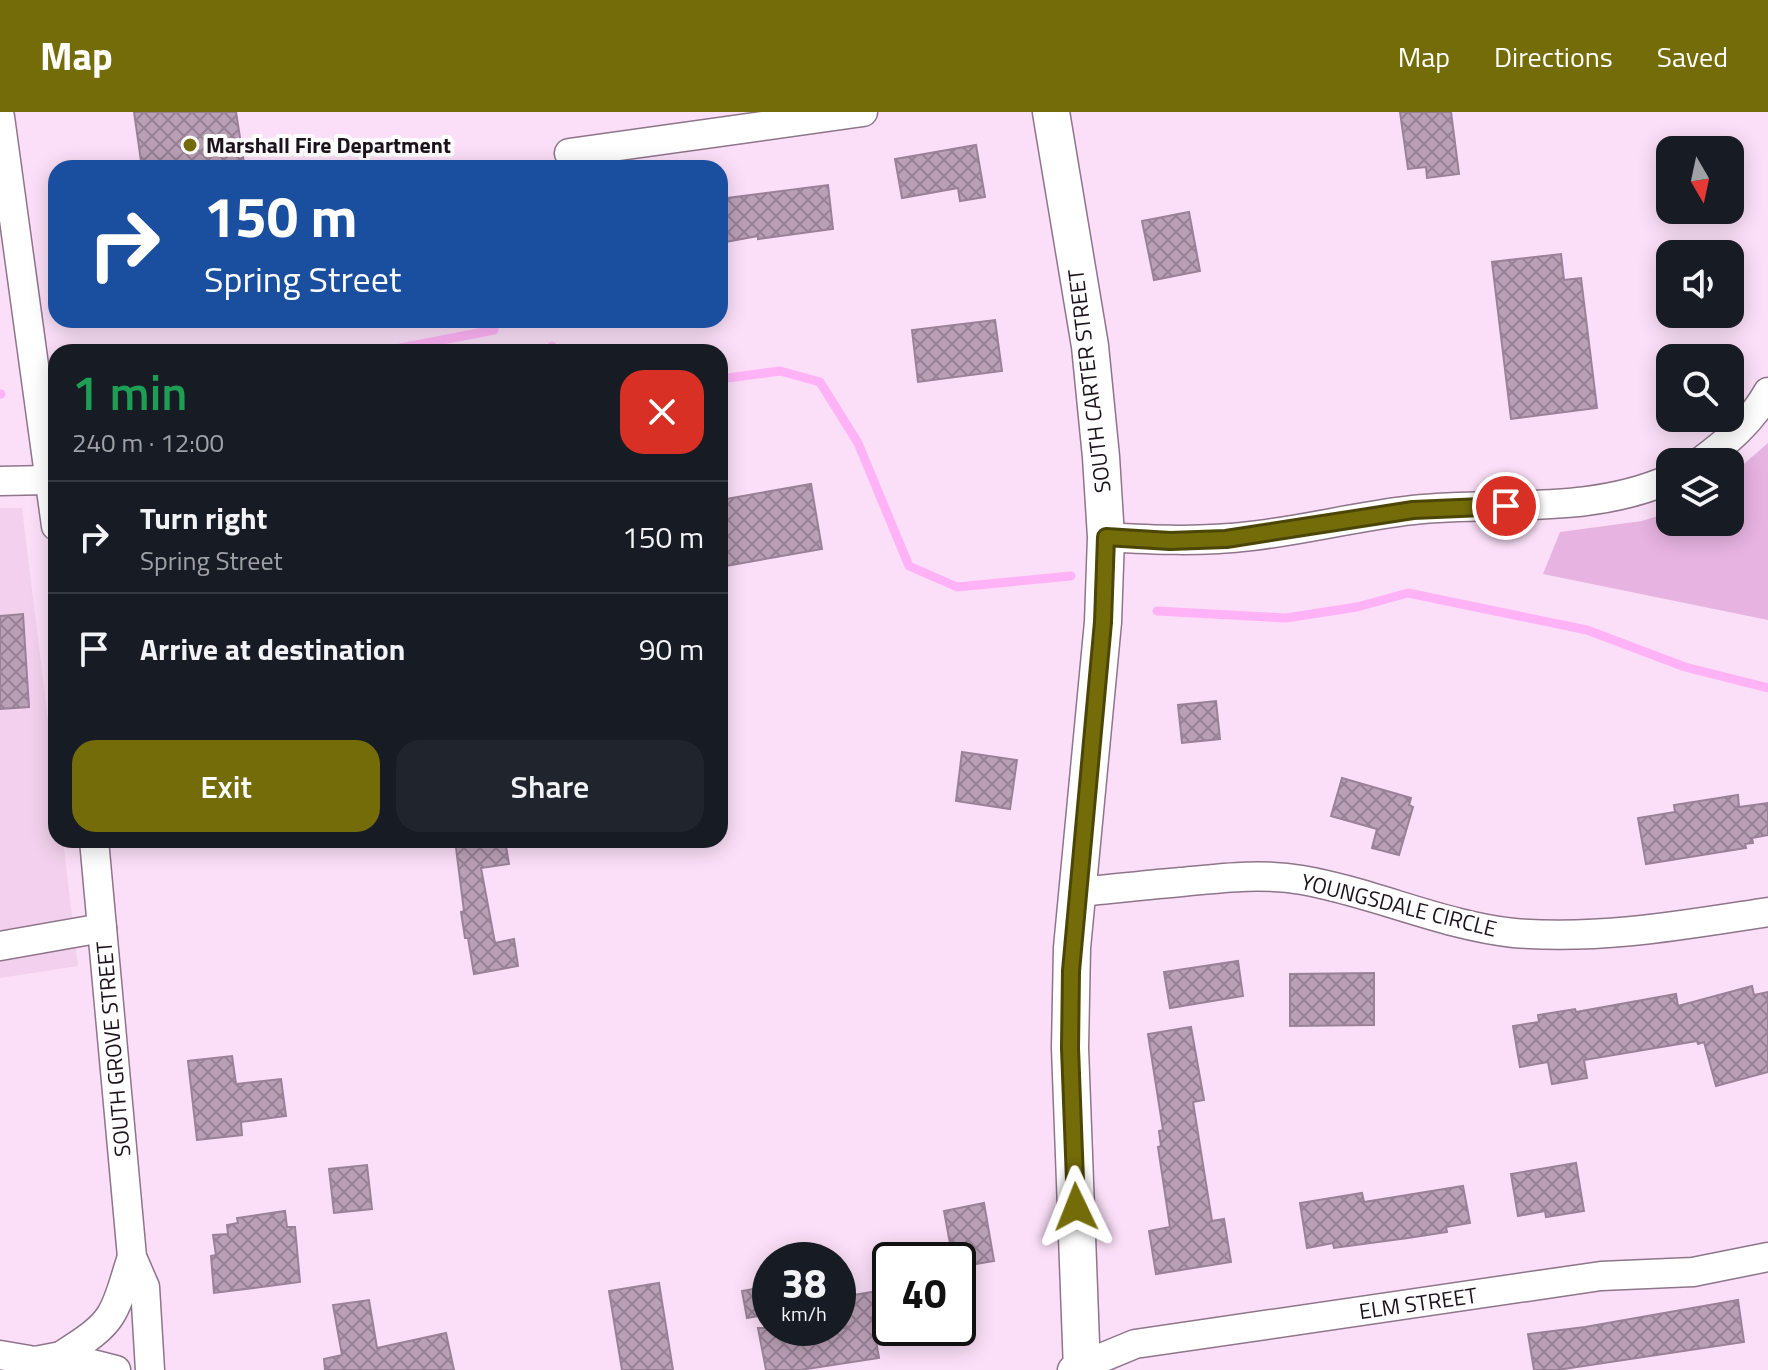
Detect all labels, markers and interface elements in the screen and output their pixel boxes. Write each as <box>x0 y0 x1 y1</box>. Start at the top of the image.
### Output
text: Map <box>40 27 113 85</box>
text: Map <box>1398 35 1450 78</box>
text: Directions <box>1494 35 1613 78</box>
text: Saved <box>1657 35 1728 78</box>
place label: Marshall Fire Department <box>206 128 451 162</box>
marker: Marshall Fire Department <box>181 136 199 154</box>
north arrow <box>1656 136 1744 224</box>
map controls <box>1656 136 1744 536</box>
text: 150 m <box>204 174 357 259</box>
icon: right <box>72 192 176 296</box>
button: sound <box>1656 240 1744 328</box>
text: Spring Street <box>204 251 401 306</box>
street label: SOUTH CARTER STREET <box>1058 267 1120 495</box>
button: search <box>1656 344 1744 432</box>
text: 1 min <box>72 356 187 429</box>
button: close <box>620 370 704 454</box>
text: 240 m · 12:00 <box>72 423 224 462</box>
button: layers <box>1656 448 1744 536</box>
pin <box>1472 472 1540 540</box>
icon: arrive <box>1484 484 1528 528</box>
text: Turn right <box>140 495 268 541</box>
text: 150 m <box>622 514 704 560</box>
icon: right <box>72 515 116 559</box>
text: Spring Street <box>140 541 283 580</box>
text: Arrive at destination <box>140 626 405 672</box>
text: 90 m <box>639 626 704 672</box>
icon: arrive <box>72 627 116 671</box>
button: Exit <box>72 740 380 832</box>
button: Share <box>396 740 704 832</box>
street label: YOUNGSDALE CIRCLE <box>1298 864 1500 946</box>
street label: SOUTH GROVE STREET <box>87 940 139 1158</box>
position arrow <box>1034 1165 1118 1249</box>
speed limit sign: 40 <box>872 1242 976 1346</box>
text: 38 <box>782 1253 826 1314</box>
street label: ELM STREET <box>1357 1278 1480 1328</box>
text: km/h <box>781 1298 827 1329</box>

